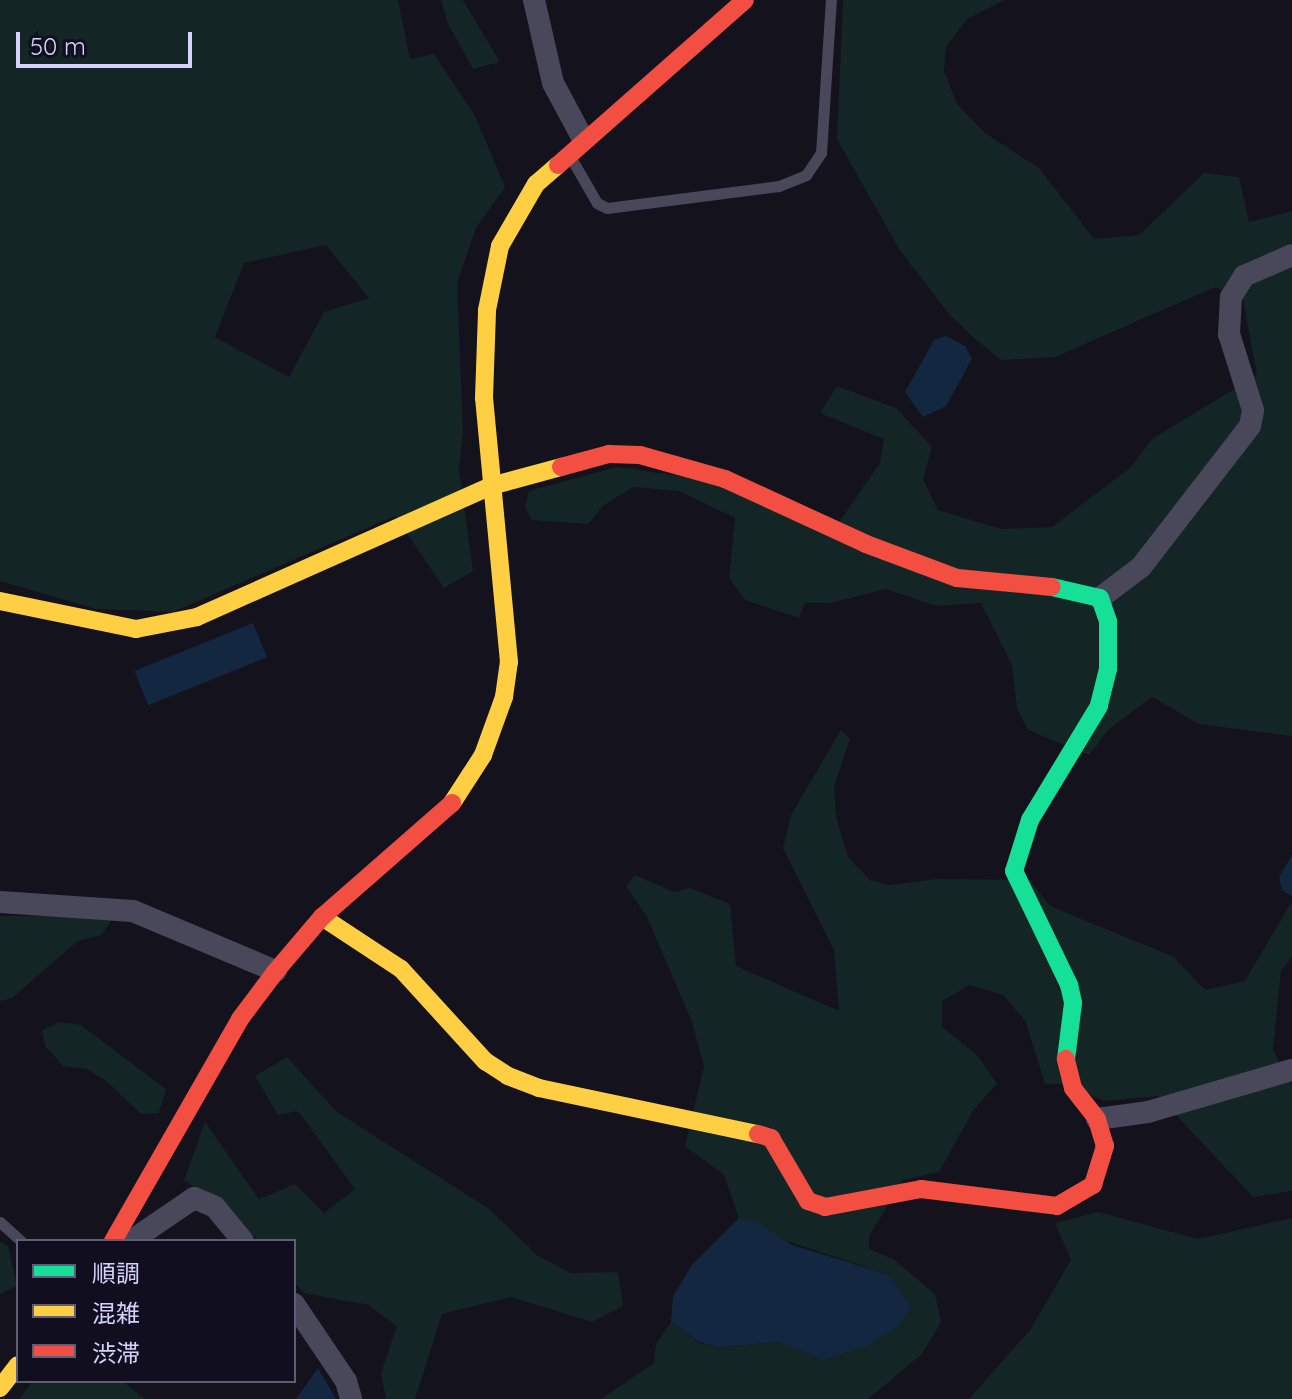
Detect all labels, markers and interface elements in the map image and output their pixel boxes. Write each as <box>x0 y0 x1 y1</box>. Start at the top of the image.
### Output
scale bar <box>20 16 196 66</box>
text: 50 m <box>30 31 86 61</box>
legend <box>16 1239 296 1383</box>
text: 順調 <box>92 1258 140 1288</box>
text: 混雑 <box>92 1298 140 1328</box>
text: 渋滞 <box>92 1338 140 1368</box>

